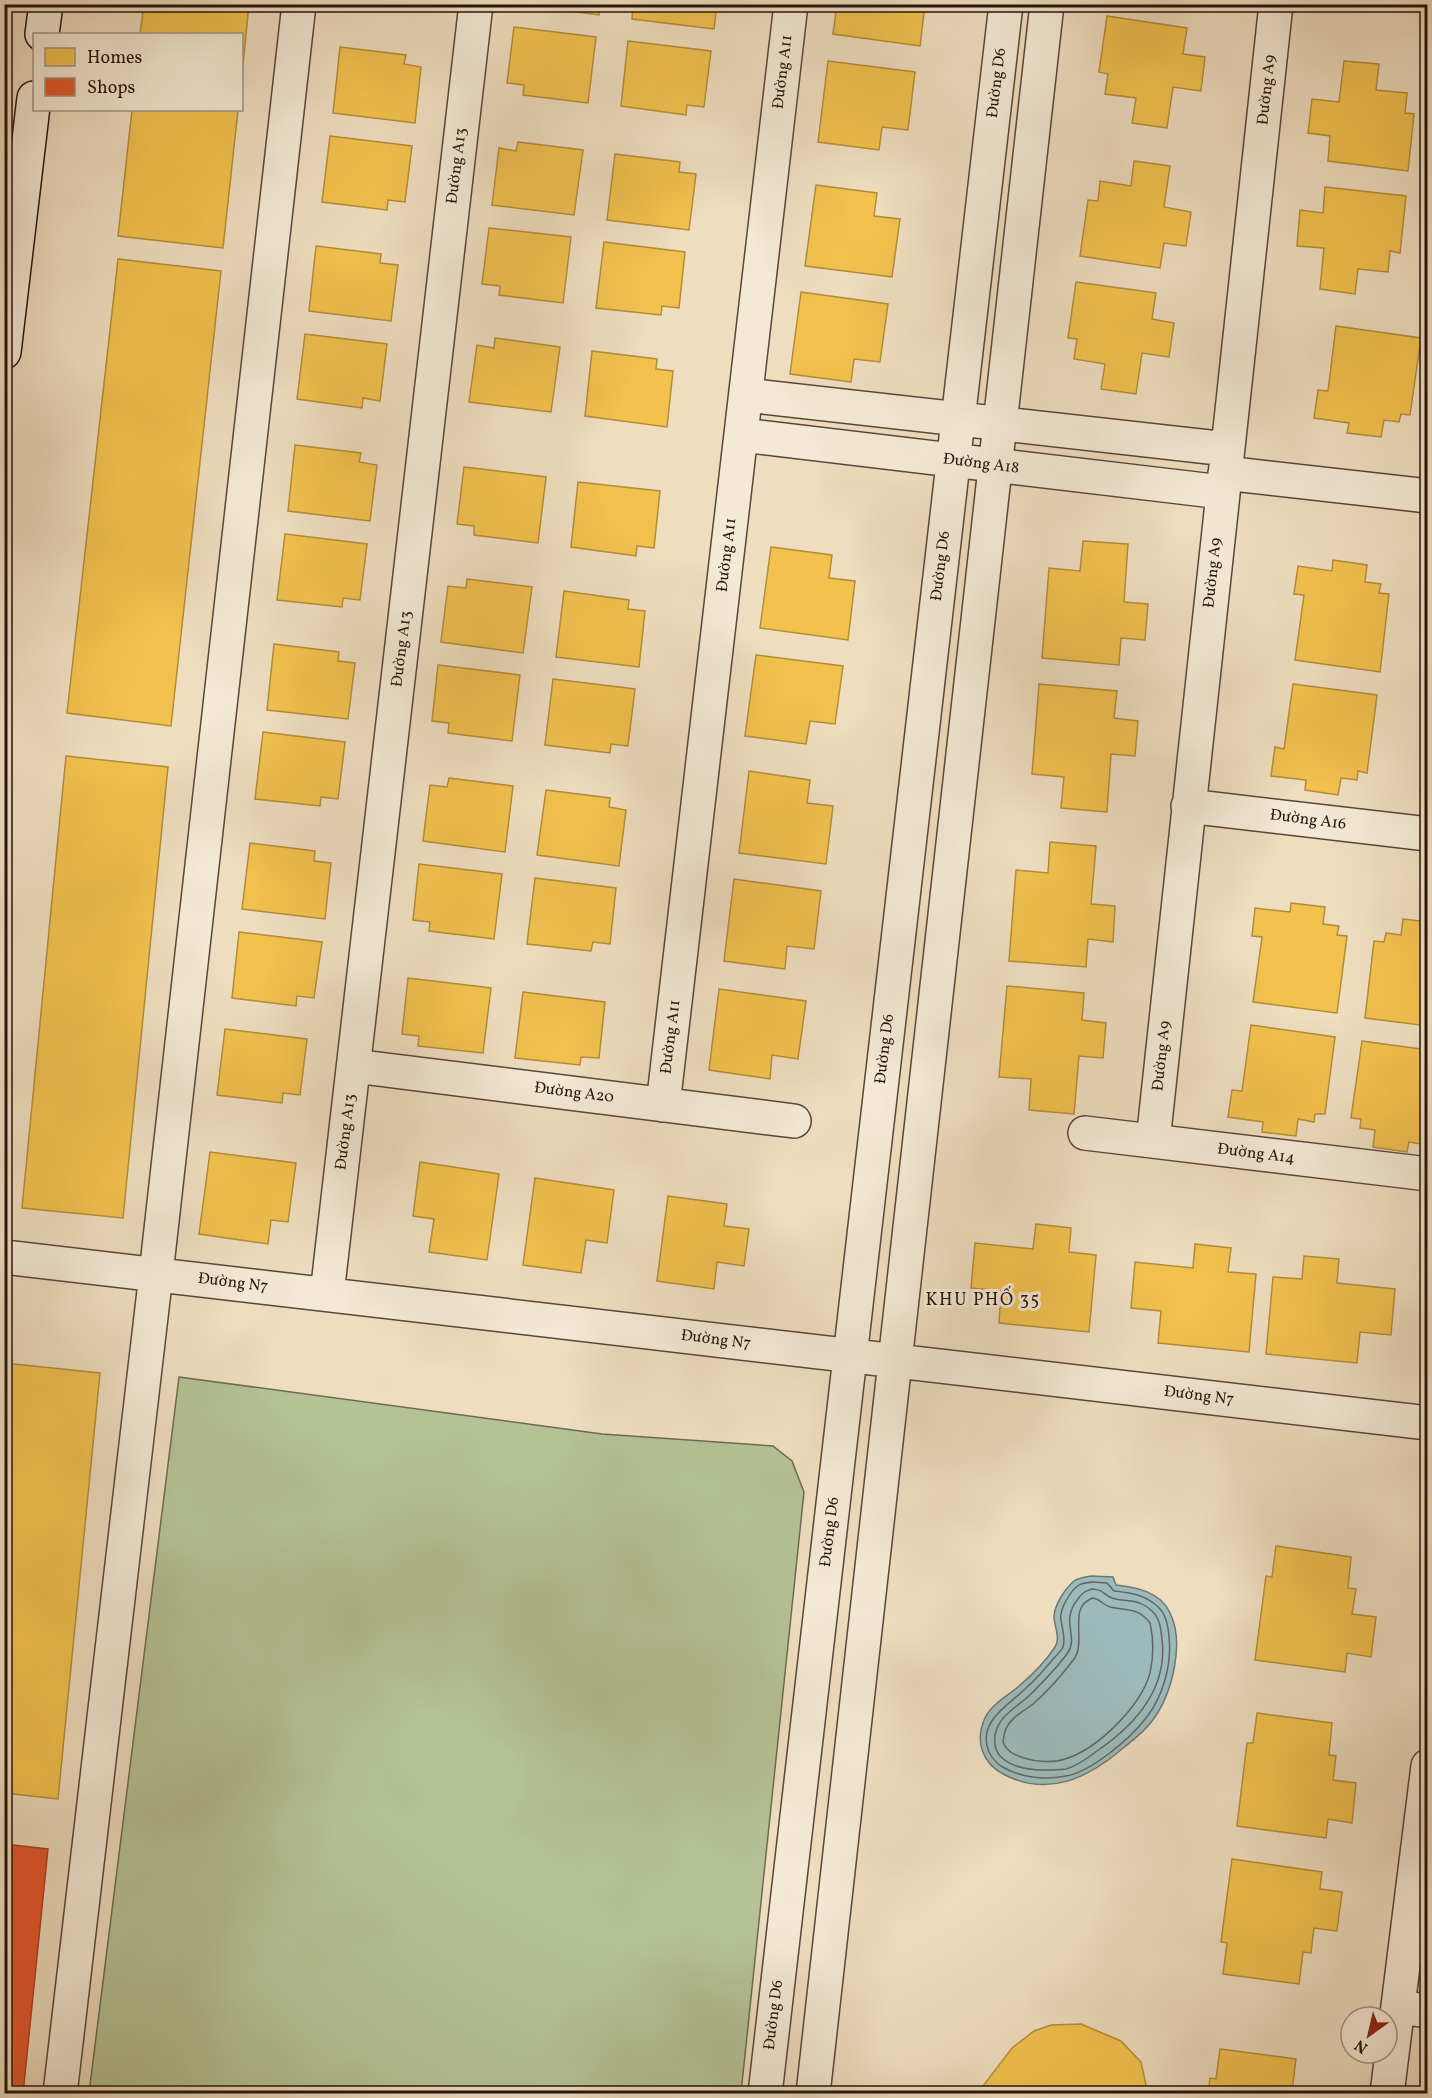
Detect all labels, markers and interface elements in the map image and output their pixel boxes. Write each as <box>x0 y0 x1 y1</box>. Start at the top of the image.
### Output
legend <box>33 33 243 111</box>
street label: Đường A11 <box>768 34 798 110</box>
text: Homes <box>87 46 142 71</box>
street label: Đường D6 <box>982 47 1012 119</box>
street label: Đường A9 <box>1252 54 1282 126</box>
text: Shops <box>87 76 135 101</box>
street label: Đường A13 <box>441 127 473 205</box>
street label: Đường A18 <box>942 448 1020 480</box>
street label: Đường A11 <box>712 517 742 593</box>
street label: Đường D6 <box>926 530 956 602</box>
street label: Đường A9 <box>1198 537 1228 609</box>
street label: Đường A13 <box>386 610 418 688</box>
street label: Đường A16 <box>1269 804 1347 836</box>
street label: Đường A11 <box>656 999 686 1075</box>
street label: Đường D6 <box>870 1013 900 1085</box>
street label: Đường A9 <box>1147 1020 1177 1092</box>
street label: Đường A20 <box>533 1077 615 1109</box>
street label: Đường A13 <box>330 1093 362 1171</box>
street label: Đường A14 <box>1216 1138 1296 1170</box>
street label: Đường N7 <box>197 1268 270 1298</box>
district label: KHU PHỐ 35 <box>925 1286 1041 1313</box>
street label: Đường N7 <box>680 1325 753 1355</box>
street label: Đường N7 <box>1163 1381 1236 1411</box>
street label: Đường D6 <box>815 1496 845 1568</box>
street label: Đường D6 <box>759 1979 789 2051</box>
north arrow <box>1339 2005 1399 2065</box>
text: N <box>1350 2033 1373 2058</box>

